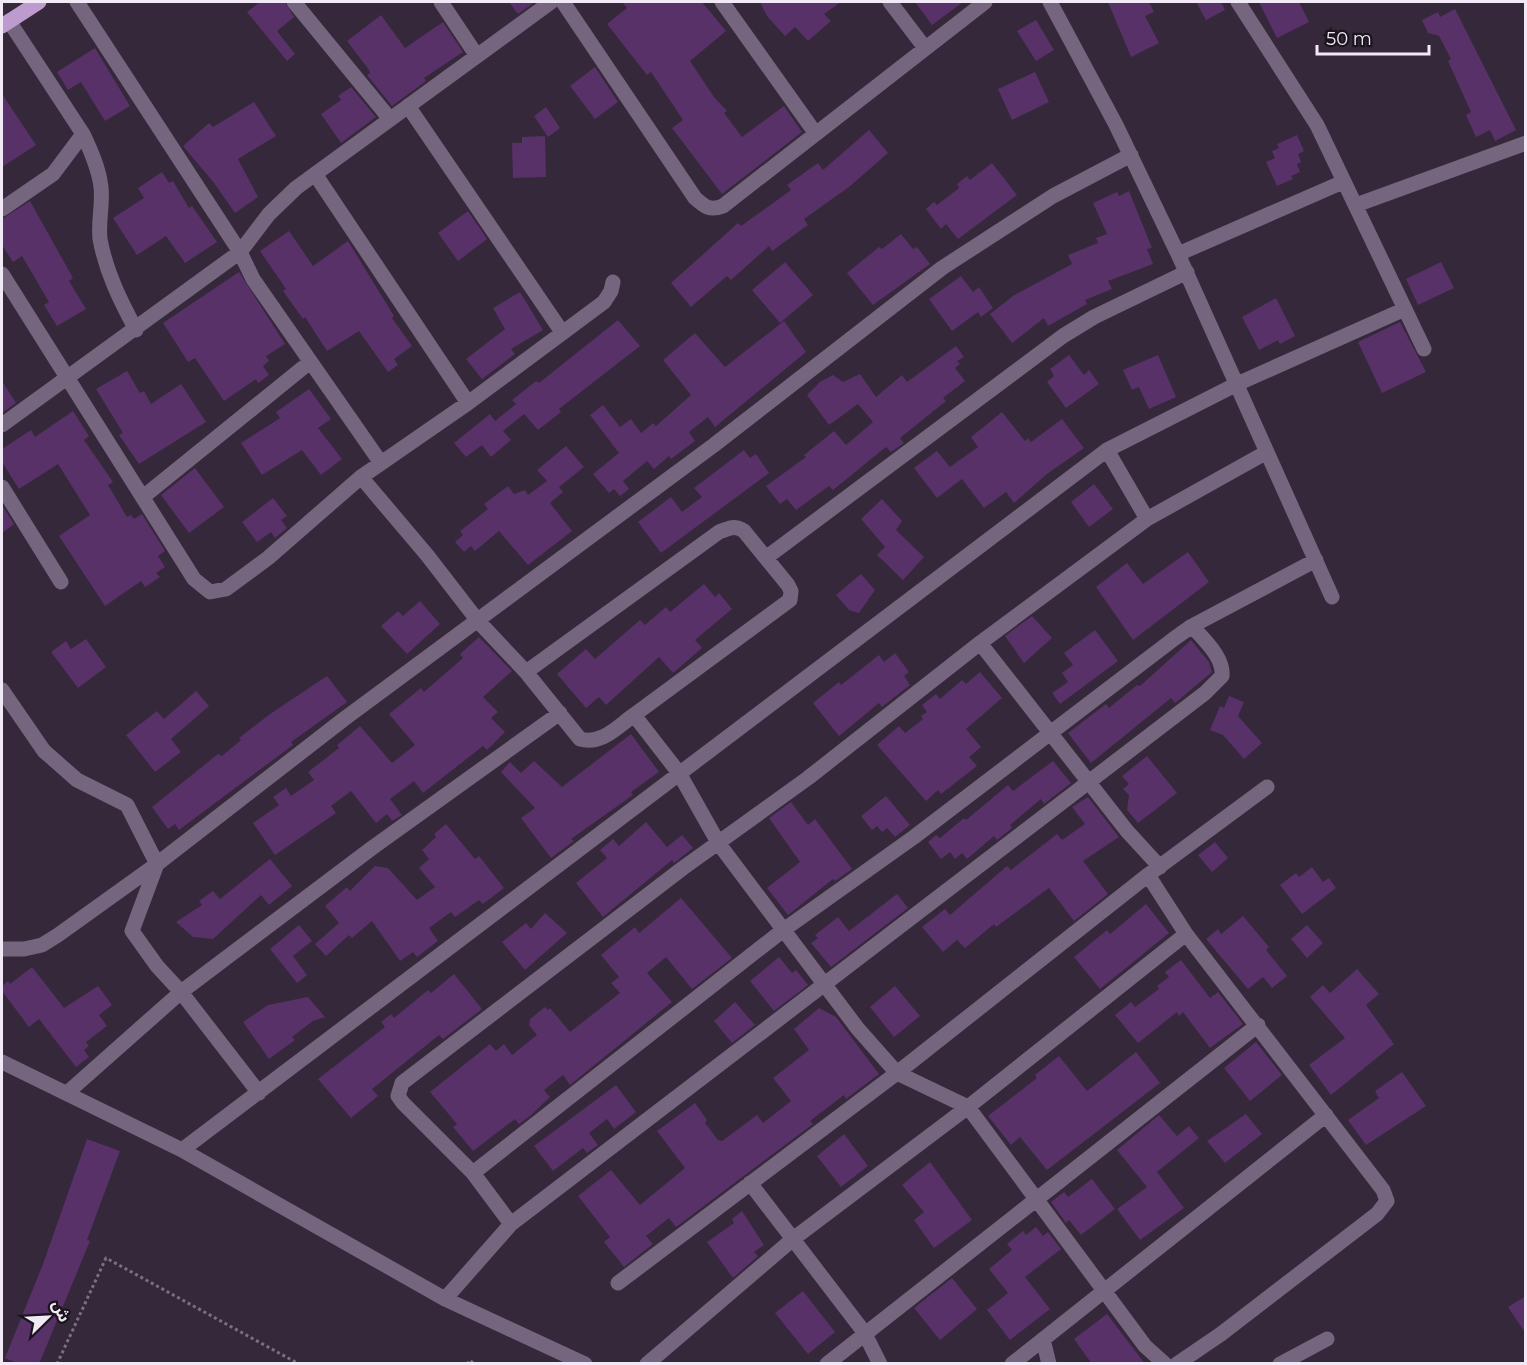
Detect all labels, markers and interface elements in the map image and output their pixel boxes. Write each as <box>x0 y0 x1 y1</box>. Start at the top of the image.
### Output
scale bar <box>1317 18 1430 56</box>
text: 50 m <box>1326 28 1372 50</box>
north arrow <box>18 1287 78 1347</box>
text: ش <box>48 1297 74 1325</box>

